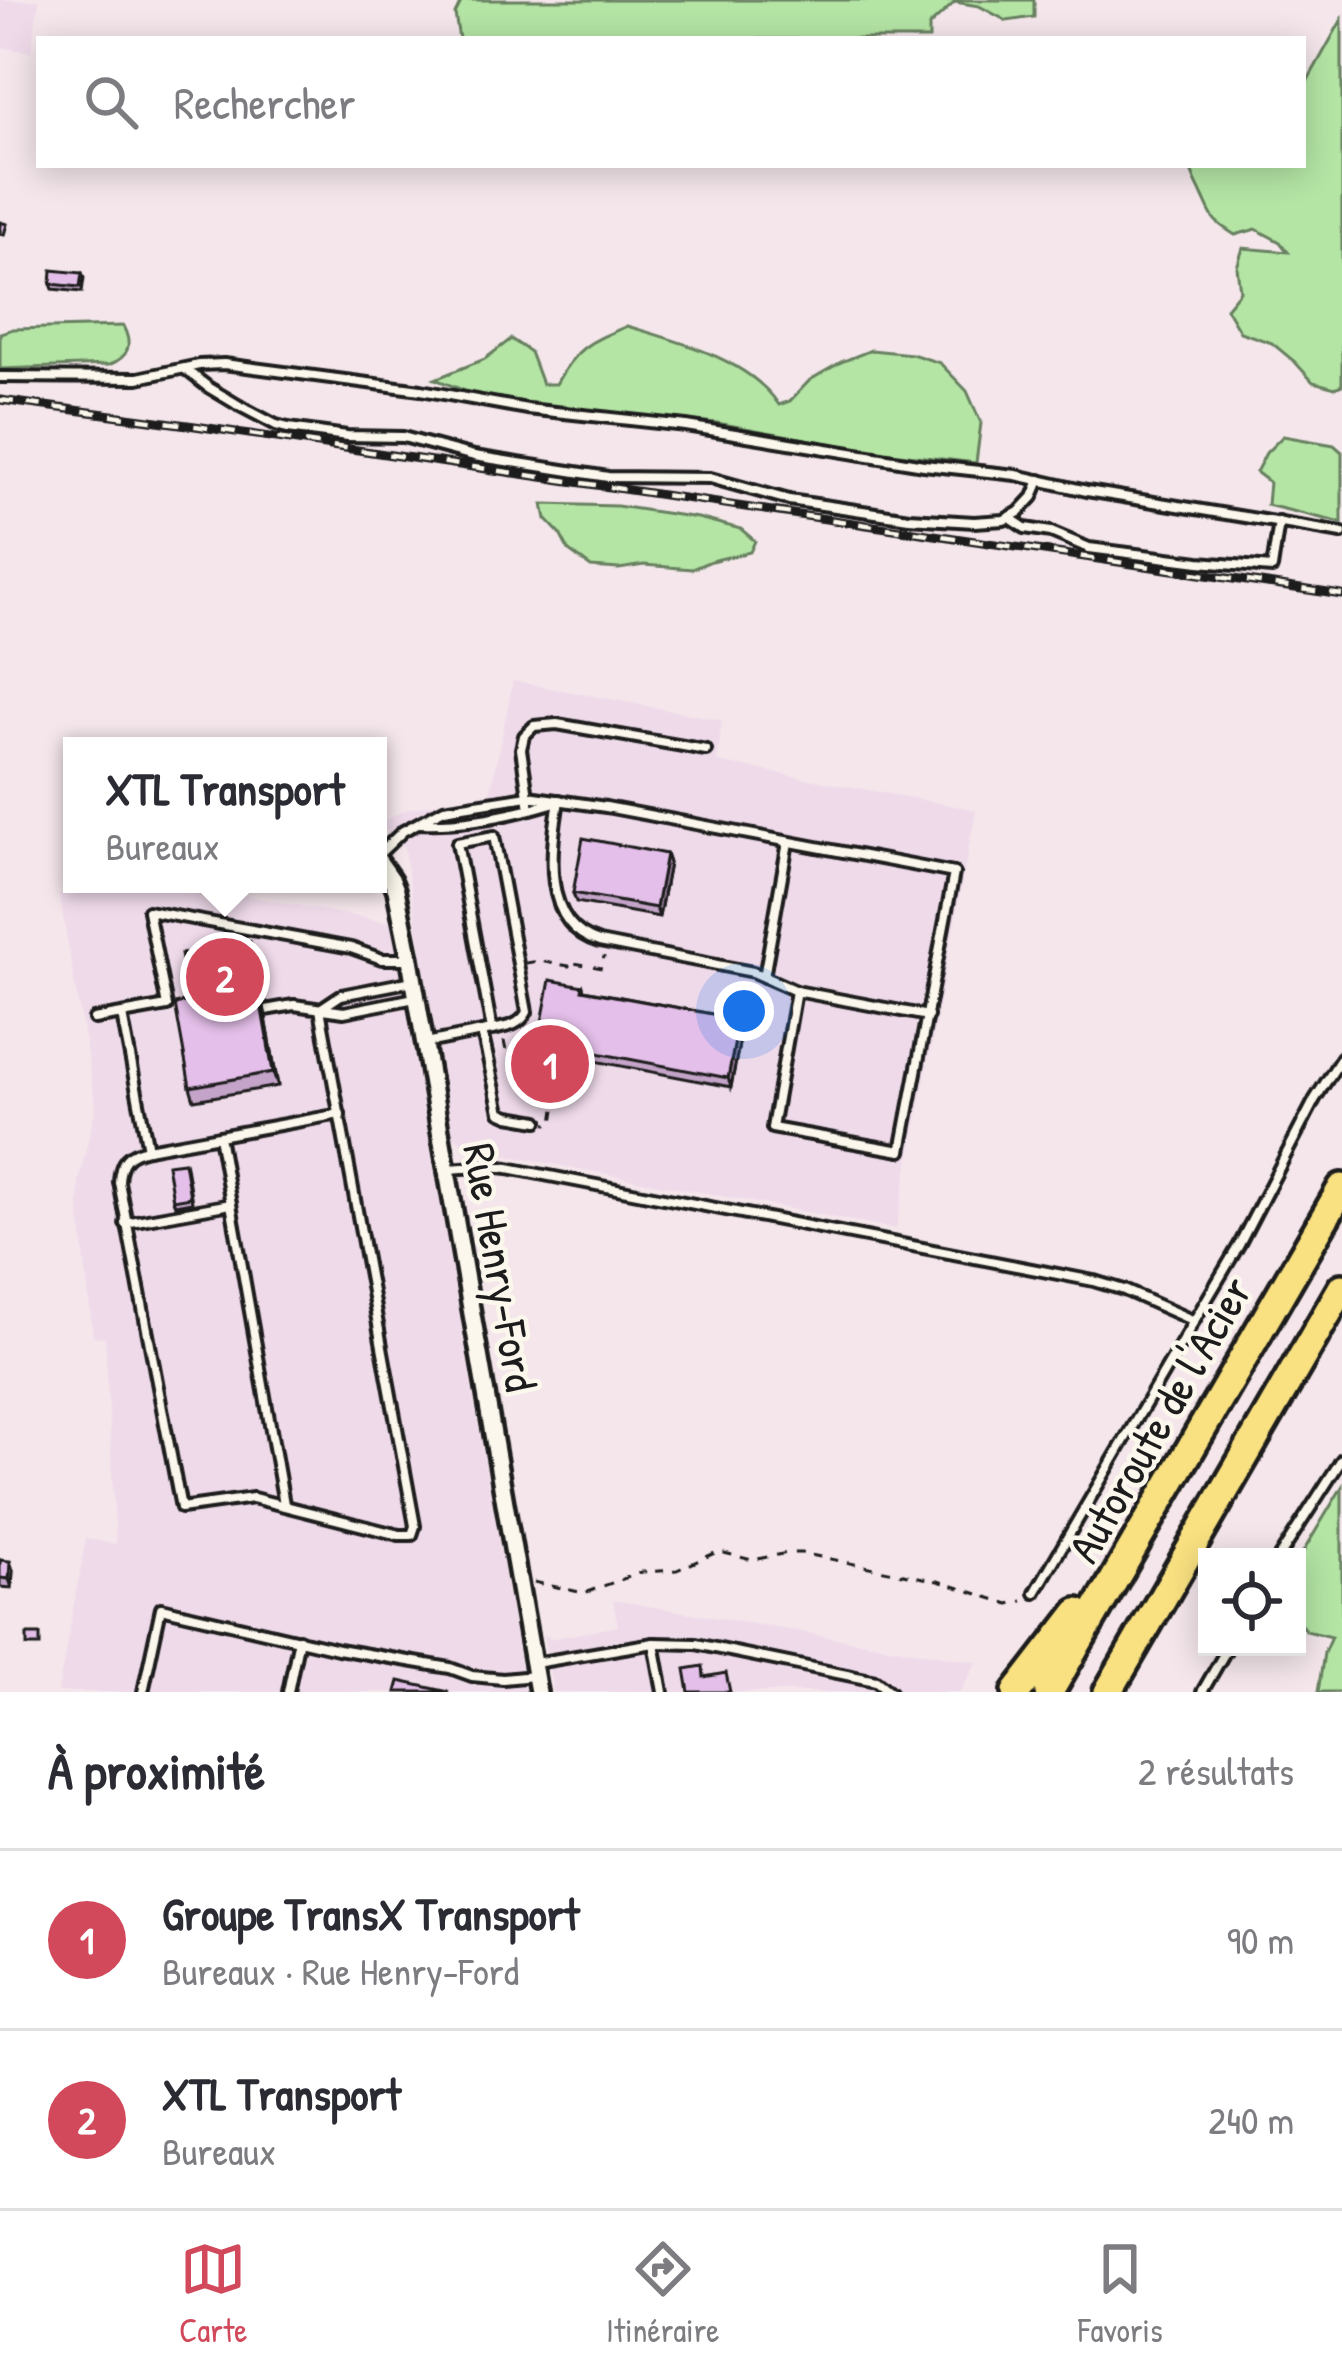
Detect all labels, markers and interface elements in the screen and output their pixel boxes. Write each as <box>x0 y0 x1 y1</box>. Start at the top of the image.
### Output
search box <box>36 36 1306 168</box>
icon: search <box>78 69 144 135</box>
text: Rechercher <box>174 72 356 133</box>
popup <box>63 737 387 893</box>
text: XTL Transport <box>105 758 345 819</box>
text: Bureaux <box>105 819 220 872</box>
pin: 2 <box>186 932 264 1022</box>
your location <box>714 981 774 1041</box>
pin: 1 <box>511 1019 589 1109</box>
street label: Rue Henry-Ford <box>449 1138 553 1396</box>
street label: Autoroute de l'Acier <box>1052 1265 1266 1573</box>
map controls <box>1198 1548 1306 1656</box>
button: locate <box>1198 1548 1306 1656</box>
text: À proximité <box>48 1736 265 1805</box>
text: 2 résultats <box>1138 1744 1294 1797</box>
text: Groupe TransX Transport <box>162 1883 580 1944</box>
text: 1 <box>80 1913 94 1966</box>
text: 90 m <box>1227 1913 1294 1966</box>
text: Bureaux · Rue Henry-Ford <box>162 1944 519 1997</box>
text: XTL Transport <box>162 2063 401 2124</box>
text: 2 <box>78 2093 96 2146</box>
text: 240 m <box>1208 2093 1294 2146</box>
text: Bureaux <box>162 2124 276 2177</box>
tab: Carte <box>179 2236 248 2352</box>
tab: Itinéraire <box>606 2236 720 2352</box>
tab: Favoris <box>1078 2236 1163 2352</box>

